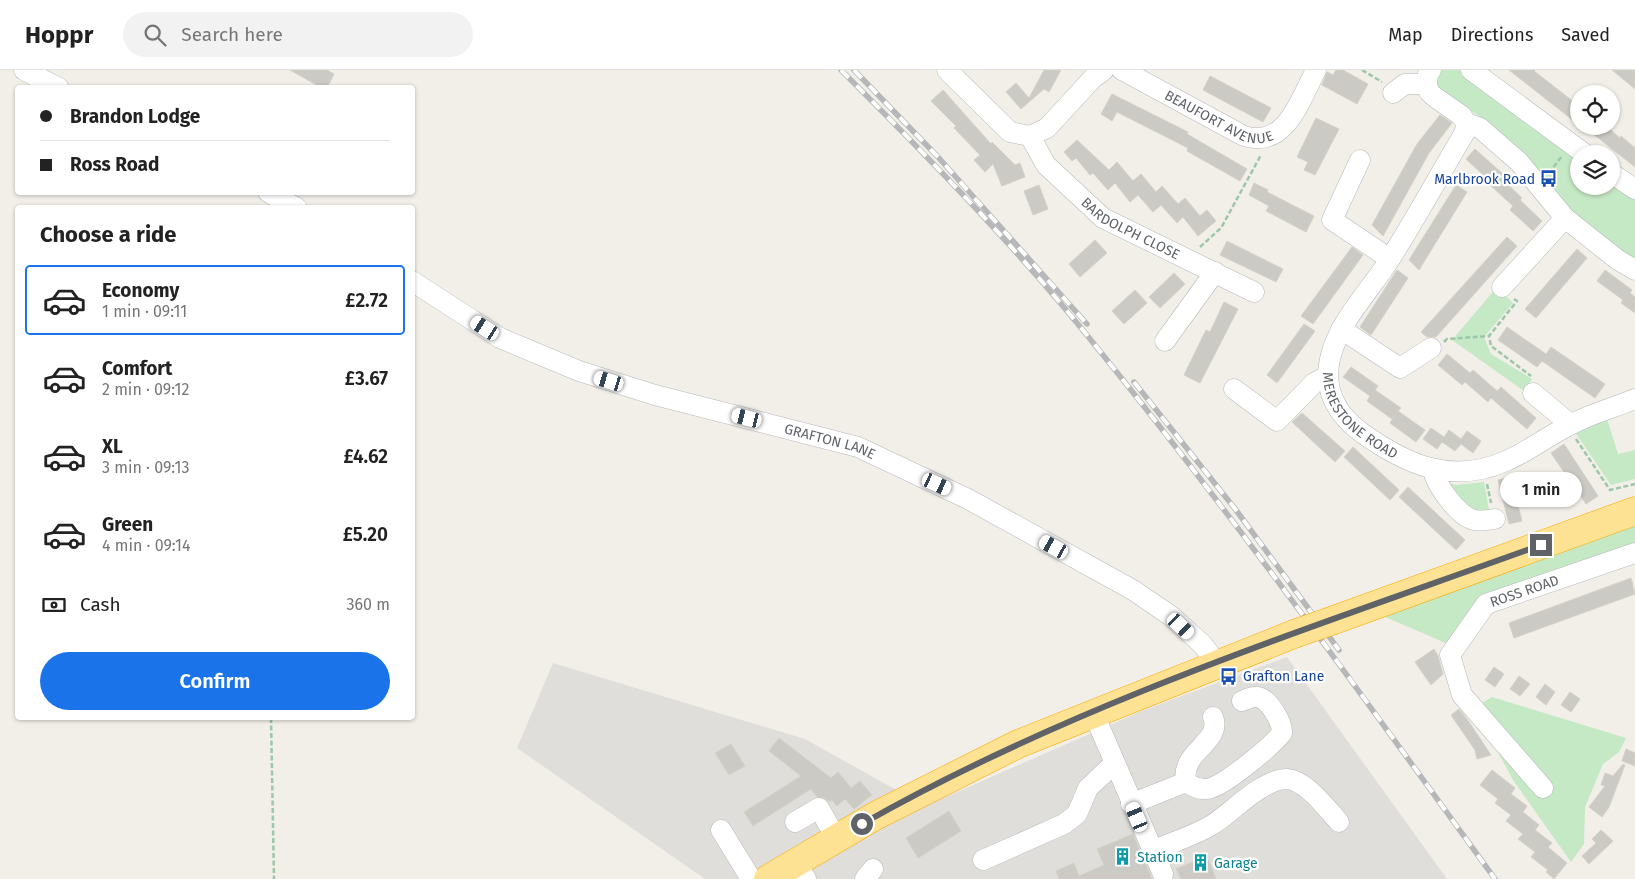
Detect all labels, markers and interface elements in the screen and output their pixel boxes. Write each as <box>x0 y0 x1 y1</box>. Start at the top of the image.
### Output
search box <box>123 12 473 57</box>
text: Hoppr <box>25 21 93 49</box>
icon: search <box>141 21 169 49</box>
text: Search here <box>181 23 283 46</box>
text: Map <box>1388 24 1423 46</box>
text: Directions <box>1451 24 1533 46</box>
text: Saved <box>1561 24 1610 46</box>
map controls <box>1570 85 1620 195</box>
button: locate <box>1570 85 1620 135</box>
street label: BEAUFORT AVENUE <box>1162 87 1276 147</box>
text: Brandon Lodge <box>70 105 200 128</box>
button: layers <box>1570 145 1620 195</box>
text: Ross Road <box>70 153 159 176</box>
bus stop icon: Marlbrook Road <box>1539 169 1559 189</box>
place label: Marlbrook Road <box>1434 171 1535 188</box>
street label: BARDOLPH CLOSE <box>1077 194 1182 263</box>
text: Choose a ride <box>40 221 176 248</box>
icon: car <box>42 278 87 323</box>
text: Economy <box>102 279 179 302</box>
text: £2.72 <box>345 289 388 312</box>
text: 1 min · 09:11 <box>102 302 187 321</box>
car <box>468 314 501 342</box>
icon: car <box>42 356 87 401</box>
text: Comfort <box>102 357 172 380</box>
text: £3.67 <box>345 367 388 390</box>
car <box>592 369 625 393</box>
street label: MERESTONE ROAD <box>1319 372 1401 463</box>
text: 2 min · 09:12 <box>102 380 189 399</box>
car <box>730 407 763 429</box>
street label: GRAFTON LANE <box>782 420 878 463</box>
icon: car <box>42 434 87 479</box>
text: XL <box>102 435 123 458</box>
text: £4.62 <box>343 445 388 468</box>
text: 3 min · 09:13 <box>102 458 189 477</box>
car <box>920 471 953 497</box>
callout: 1 min <box>1500 472 1582 508</box>
text: 1 min <box>1522 480 1560 499</box>
icon: car <box>42 512 87 557</box>
text: Green <box>102 513 153 536</box>
text: £5.20 <box>343 523 388 546</box>
car <box>1037 533 1070 561</box>
route end <box>1530 534 1552 556</box>
text: 4 min · 09:14 <box>102 536 190 555</box>
street label: ROSS ROAD <box>1488 572 1561 611</box>
icon: cash <box>40 591 68 619</box>
text: Cash <box>80 593 121 616</box>
text: 360 m <box>347 595 390 614</box>
car <box>1164 610 1197 642</box>
button: Confirm <box>40 652 390 710</box>
bus stop icon: Grafton Lane <box>1219 666 1239 686</box>
place label: Grafton Lane <box>1243 668 1324 685</box>
car <box>1124 800 1149 834</box>
route start <box>851 813 873 835</box>
building icon: Station <box>1113 847 1133 867</box>
place label: Station <box>1137 849 1183 866</box>
building icon: Garage <box>1190 853 1210 873</box>
place label: Garage <box>1214 855 1258 872</box>

